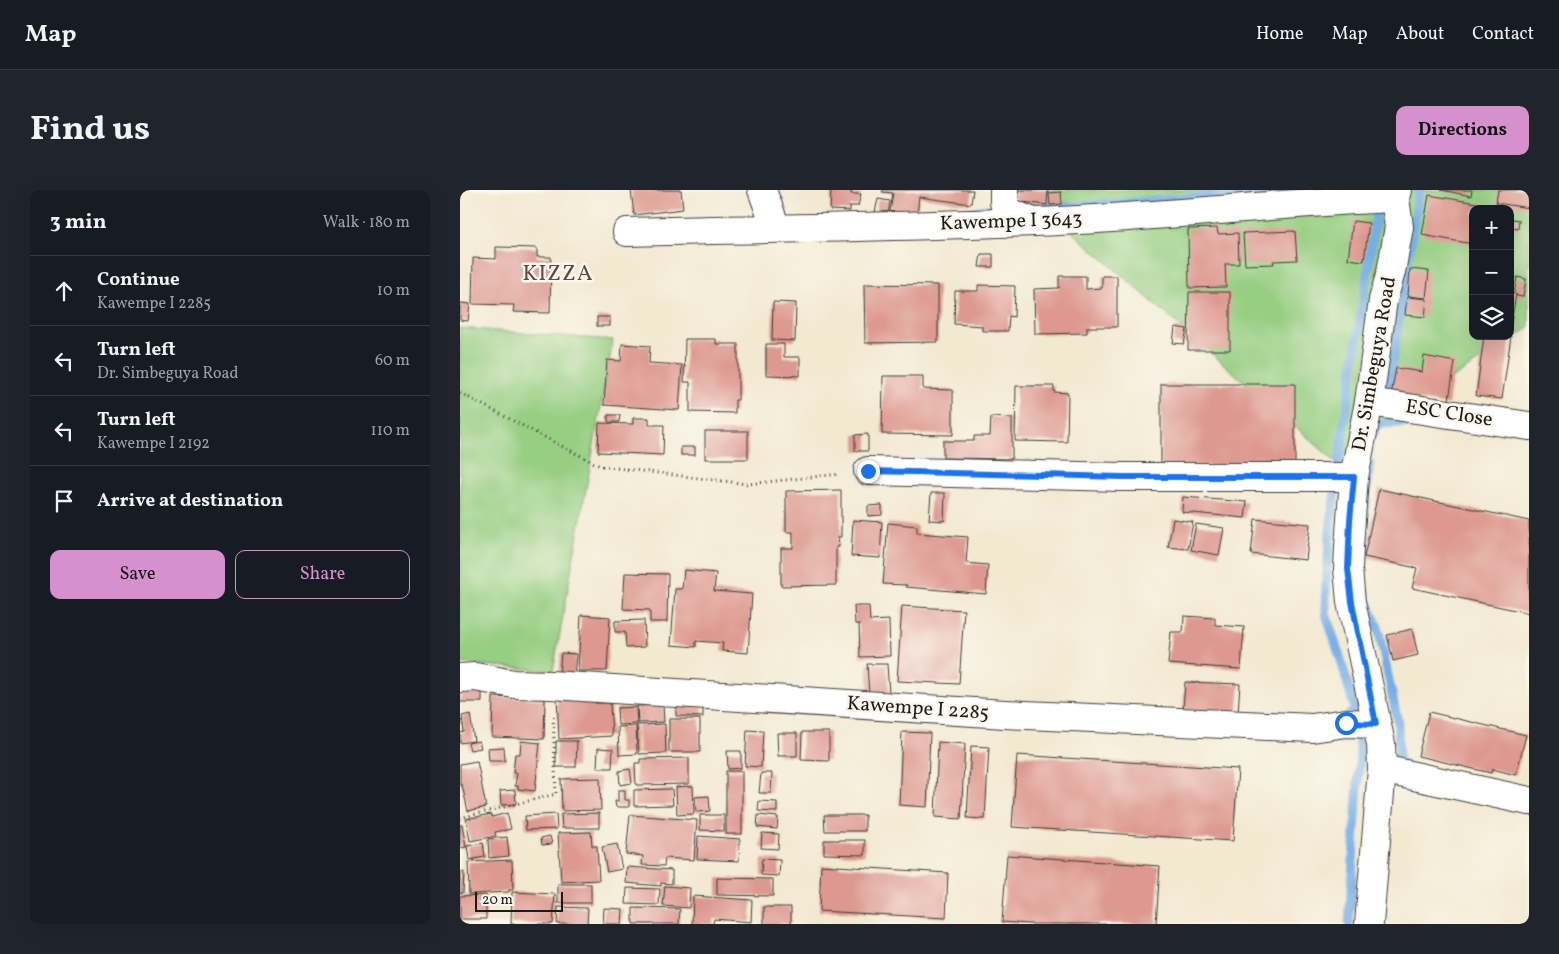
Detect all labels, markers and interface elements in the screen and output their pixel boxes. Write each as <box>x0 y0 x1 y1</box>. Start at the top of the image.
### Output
text: Map <box>25 18 76 52</box>
text: Home <box>1256 22 1304 47</box>
text: Map <box>1332 22 1368 47</box>
text: About <box>1396 22 1444 47</box>
text: Contact <box>1472 22 1534 47</box>
text: Find us <box>30 106 150 154</box>
button: Directions <box>1396 106 1529 155</box>
map controls <box>1469 205 1514 340</box>
button: + <box>1469 205 1514 250</box>
street label: Kawempe I 3643 <box>939 206 1083 238</box>
text: 3 min <box>50 208 106 237</box>
text: Walk · 180 m <box>323 212 410 234</box>
button: − <box>1469 250 1514 295</box>
district label: KIZZA <box>523 259 593 290</box>
text: Continue <box>97 267 180 293</box>
street label: Dr. Simbeguya Road <box>1346 274 1404 454</box>
icon: ahead <box>50 277 78 305</box>
text: 10 m <box>377 280 410 302</box>
text: Kawempe I 2285 <box>97 293 211 315</box>
button: layers <box>1469 295 1514 340</box>
text: Turn left <box>97 337 176 363</box>
icon: left <box>50 347 78 375</box>
text: 60 m <box>375 350 410 372</box>
text: Dr. Simbeguya Road <box>97 363 239 385</box>
street label: ESC Close <box>1403 393 1495 435</box>
text: Turn left <box>97 407 176 433</box>
icon: left <box>50 417 78 445</box>
text: 110 m <box>371 420 410 442</box>
text: Kawempe I 2192 <box>97 433 210 455</box>
route end <box>857 460 880 483</box>
icon: arrive <box>50 487 78 515</box>
text: Arrive at destination <box>97 488 283 514</box>
button: Save <box>50 550 225 599</box>
button: Share <box>235 550 410 599</box>
street label: Kawempe I 2285 <box>846 690 990 728</box>
route start <box>1335 712 1358 735</box>
scale bar <box>475 889 562 912</box>
text: 20 m <box>482 891 513 910</box>

